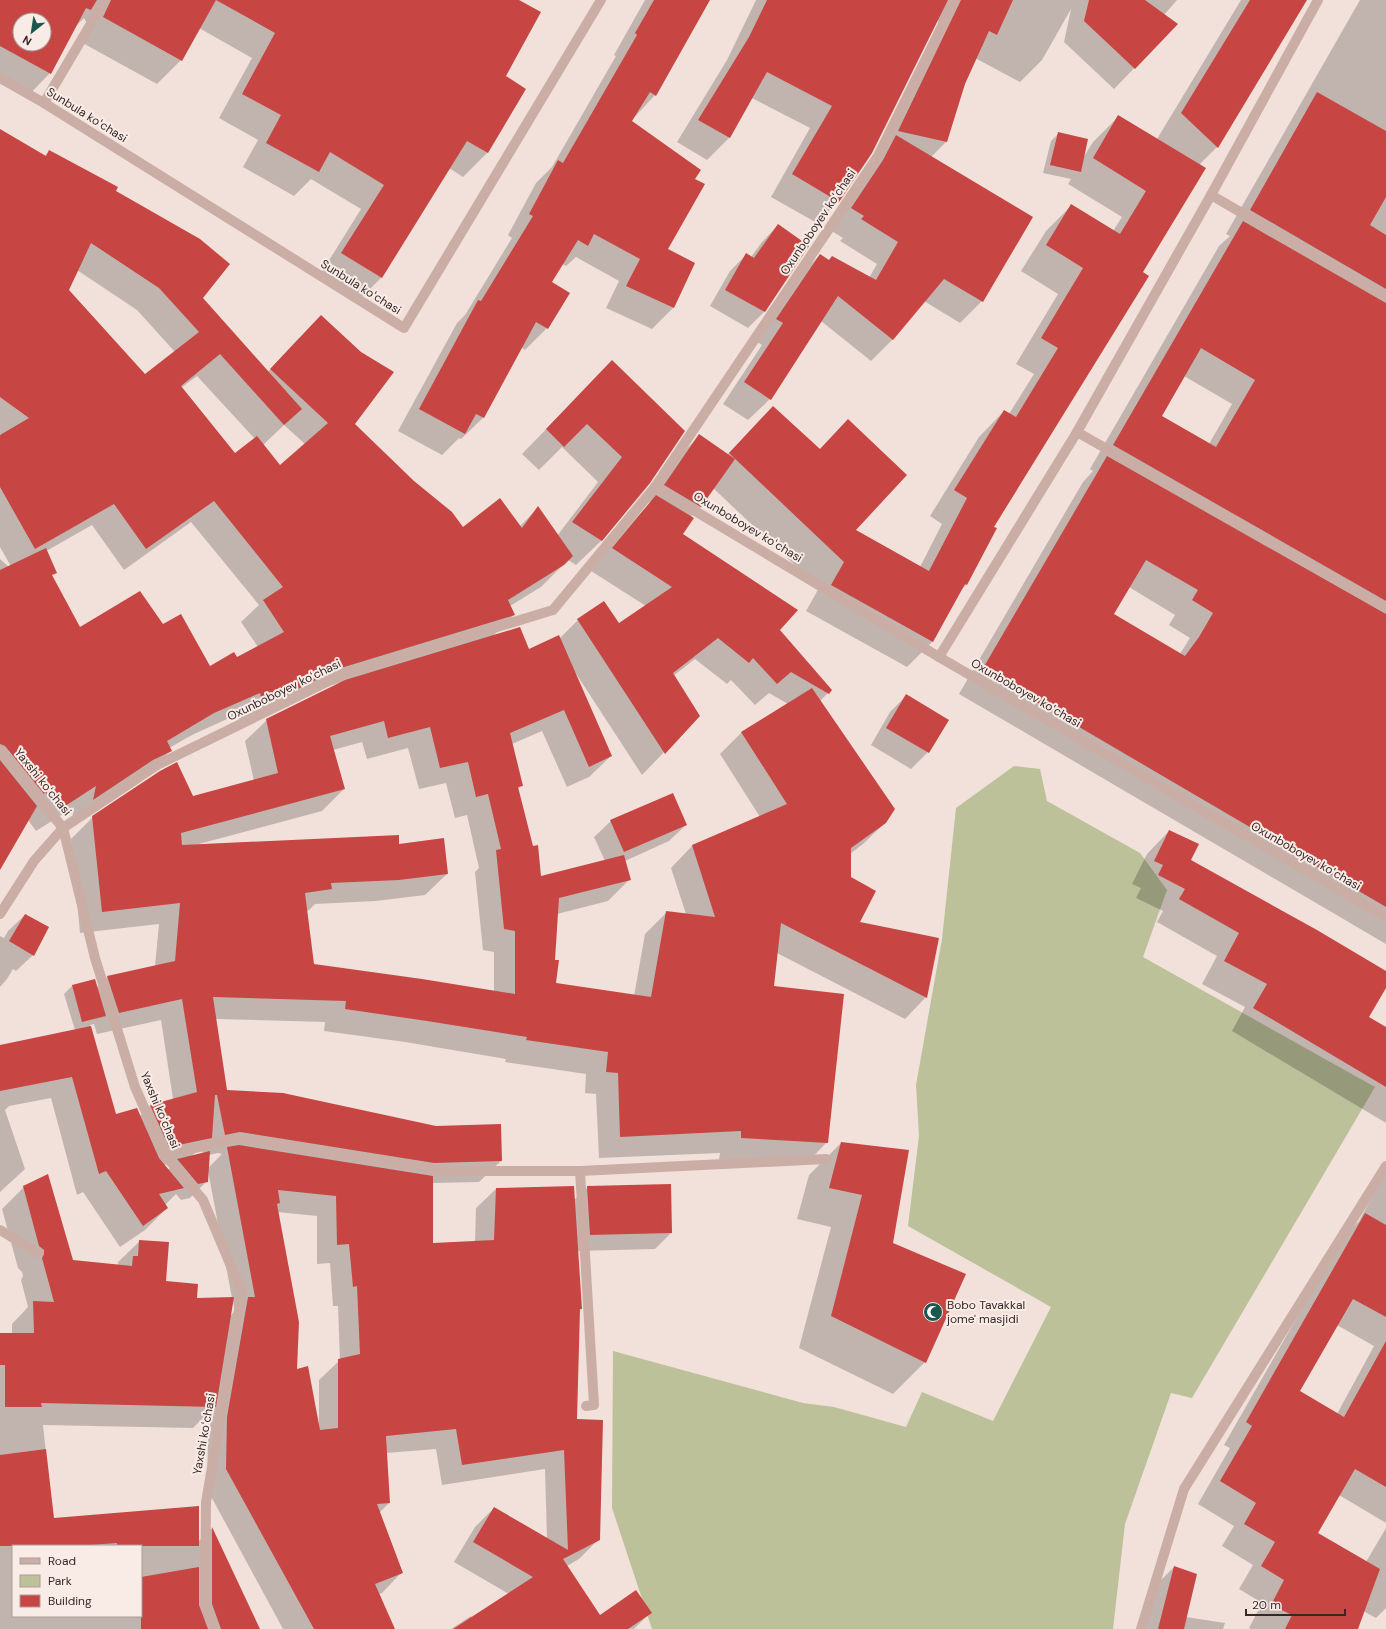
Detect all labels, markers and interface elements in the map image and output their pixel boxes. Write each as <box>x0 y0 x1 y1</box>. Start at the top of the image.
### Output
north arrow <box>12 12 52 52</box>
text: N <box>20 33 34 49</box>
street label: Sunbula koʻchasi <box>44 84 130 146</box>
street label: Oxunboboyev koʻchasi <box>777 166 860 278</box>
street label: Sunbula koʻchasi <box>318 256 404 318</box>
street label: Oxunboboyev koʻchasi <box>690 488 806 566</box>
street label: Oxunboboyev koʻchasi <box>225 655 344 724</box>
street label: Oxunboboyev koʻchasi <box>968 655 1084 731</box>
street label: Yaxshi koʻchasi <box>11 745 75 819</box>
street label: Oxunboboyev koʻchasi <box>1248 818 1364 894</box>
street label: Yaxshi koʻchasi <box>137 1069 183 1151</box>
place label: Bobo Tavakkal jome' masjidi <box>946 1297 1025 1327</box>
mosque icon: Bobo Tavakkal jome' masjidi <box>922 1301 944 1323</box>
street label: Yaxshi koʻchasi <box>189 1392 219 1476</box>
legend <box>12 1545 142 1617</box>
text: Road <box>48 1553 76 1569</box>
text: Park <box>48 1573 72 1589</box>
scale bar <box>1246 1591 1345 1617</box>
text: Building <box>48 1593 92 1609</box>
text: 20 m <box>1252 1597 1281 1613</box>

